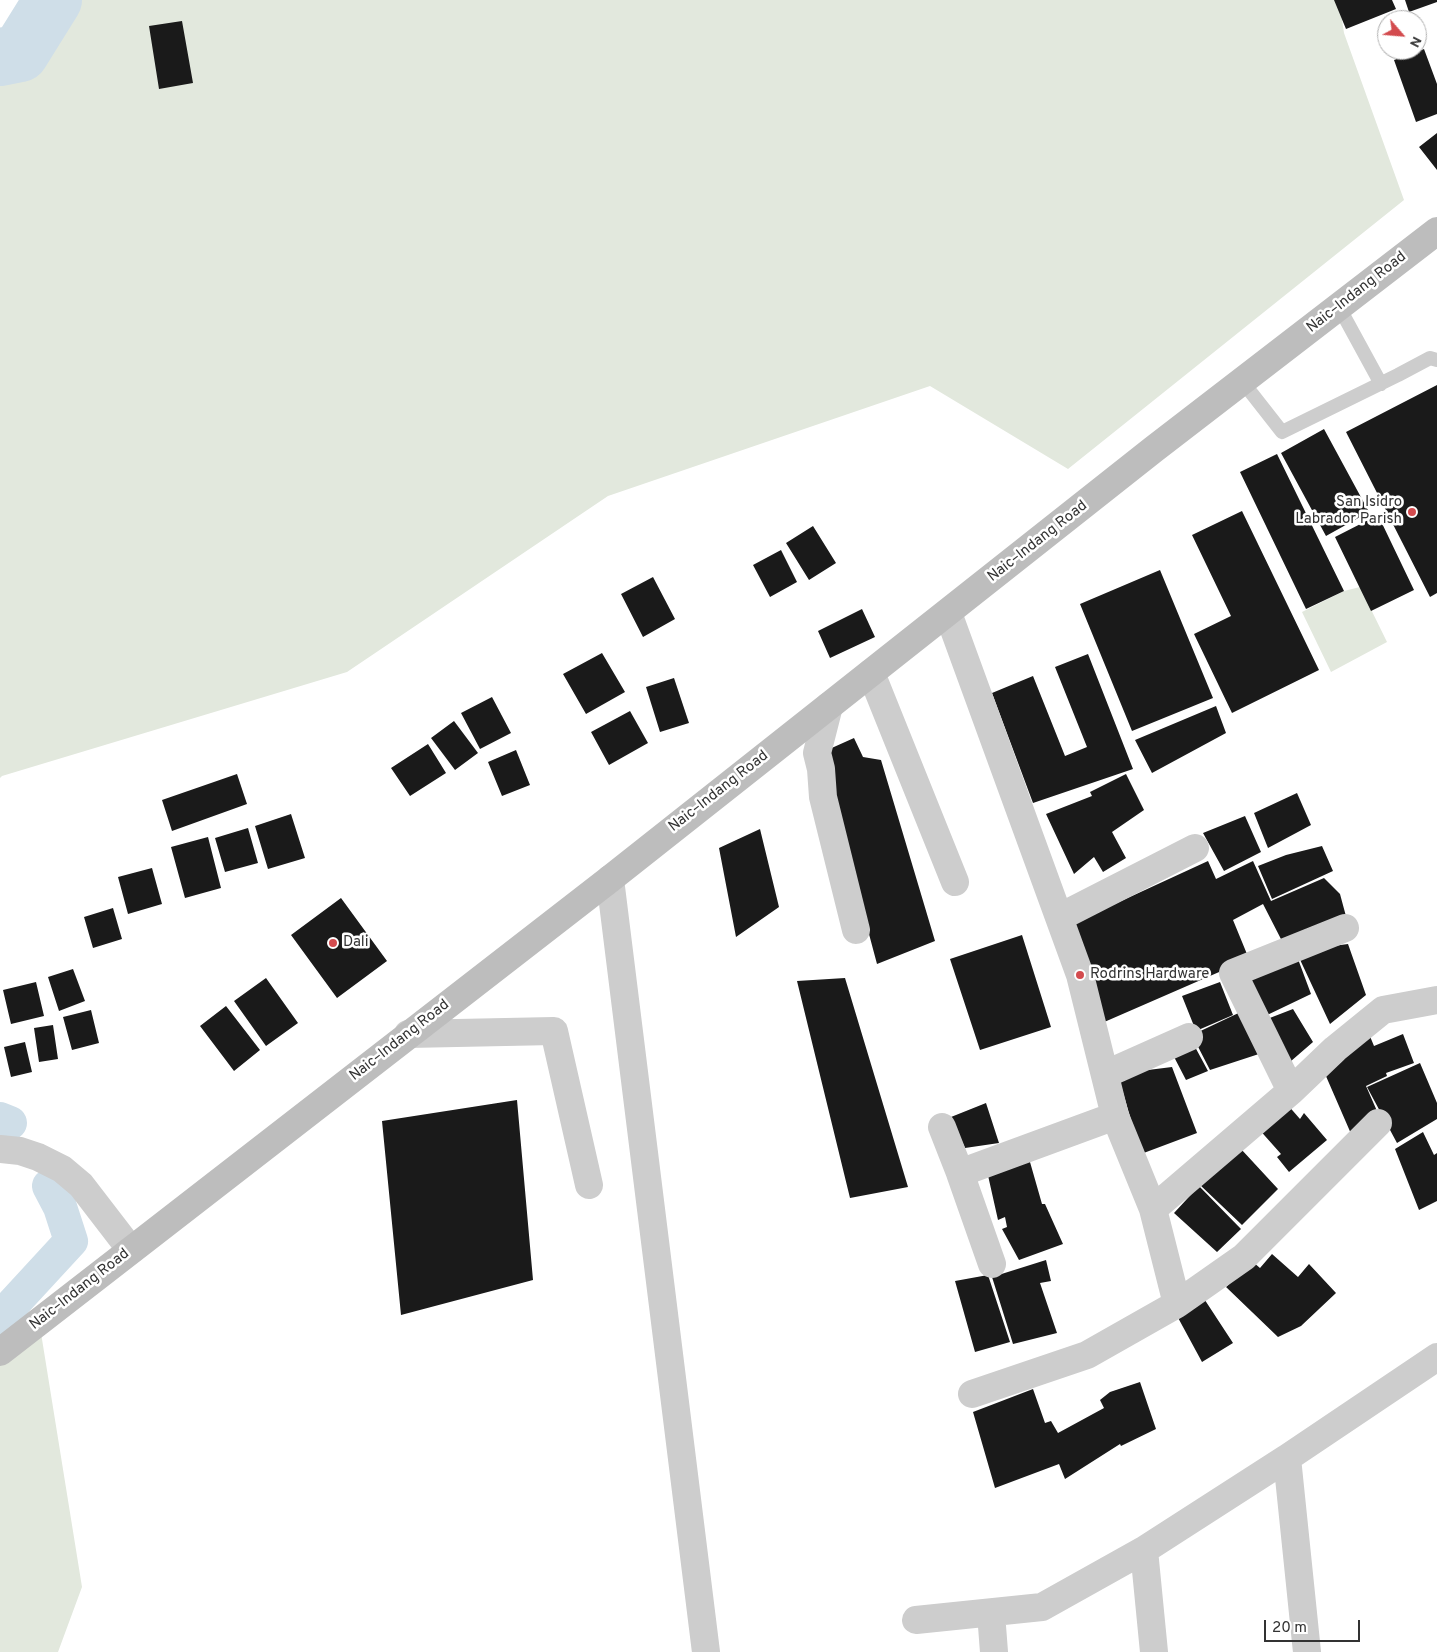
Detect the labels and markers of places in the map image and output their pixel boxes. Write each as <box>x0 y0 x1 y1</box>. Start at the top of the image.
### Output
place label: San Isidro Labrador Parish <box>1295 494 1402 529</box>
marker: San Isidro Labrador Parish <box>1406 506 1418 518</box>
place label: Dali <box>343 934 369 952</box>
marker: Dali <box>327 937 339 949</box>
place label: Rodrins Hardware <box>1090 966 1209 984</box>
marker: Rodrins Hardware <box>1074 969 1086 981</box>

